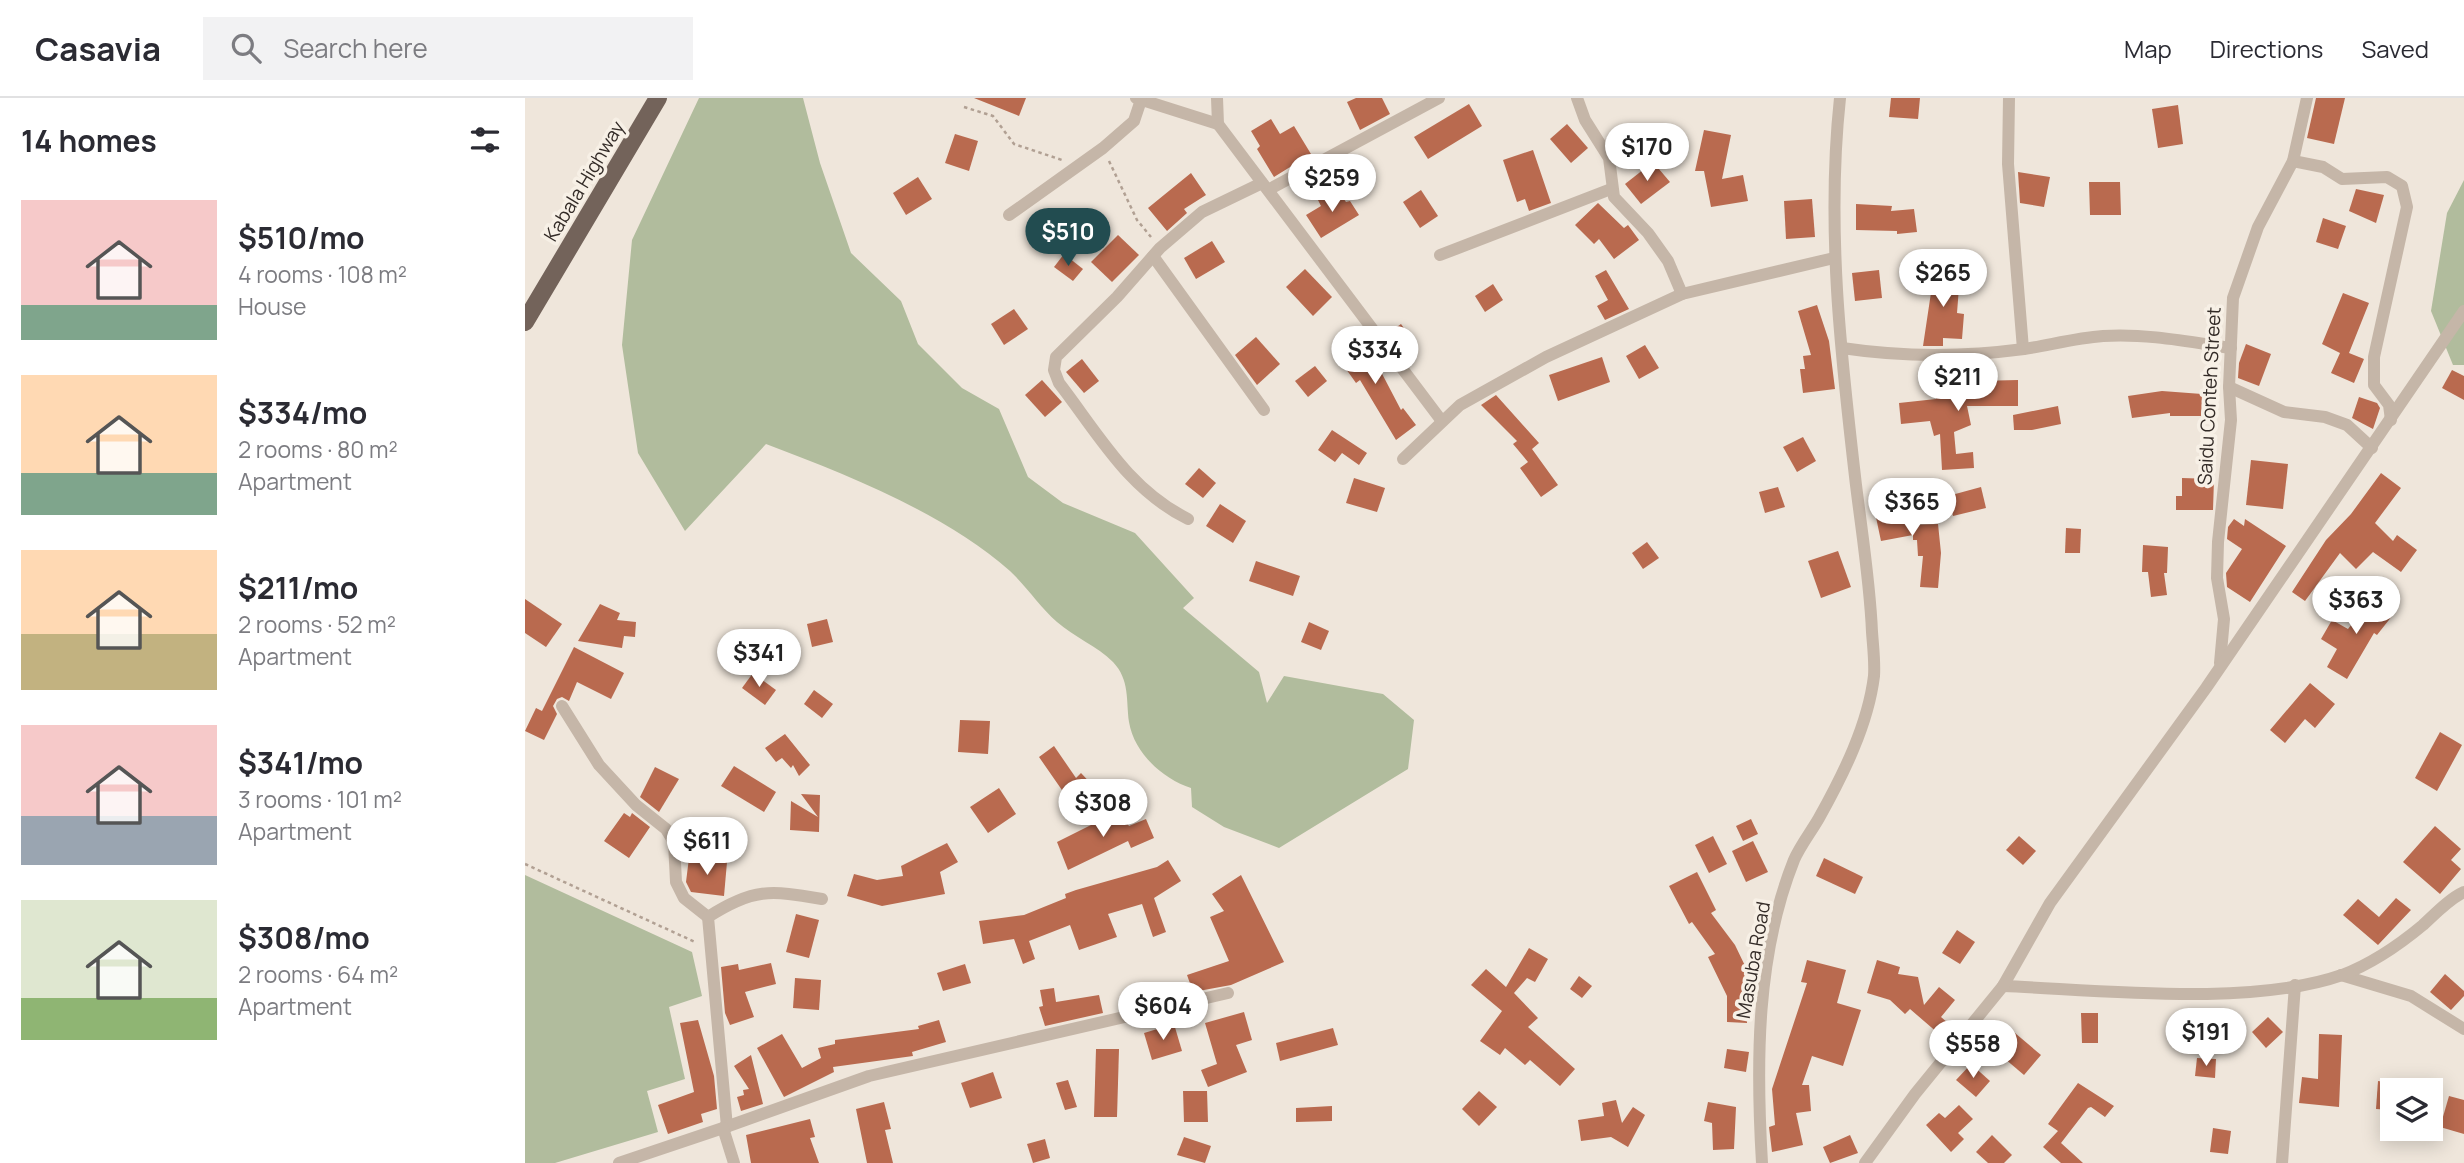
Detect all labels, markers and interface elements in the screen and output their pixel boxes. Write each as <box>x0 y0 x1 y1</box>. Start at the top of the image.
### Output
search box <box>203 17 693 80</box>
text: Casavia <box>35 26 161 71</box>
icon: search <box>227 29 265 67</box>
text: Search here <box>283 30 428 66</box>
text: Map <box>2124 32 2172 65</box>
text: Directions <box>2210 32 2323 65</box>
text: Saved <box>2361 32 2429 65</box>
street label: Kabala Highway <box>538 116 630 246</box>
text: 14 homes <box>21 120 157 161</box>
icon: filters <box>466 121 504 159</box>
pin: $170 <box>1606 123 1688 183</box>
text: $170 <box>1621 130 1673 162</box>
pin: $259 <box>1291 155 1373 214</box>
text: $259 <box>1304 161 1360 193</box>
pin: $510 <box>1027 208 1109 268</box>
text: $510 <box>1041 215 1095 247</box>
text: $510/mo <box>238 217 365 258</box>
icon: home <box>77 228 161 312</box>
pin: $265 <box>1902 250 1984 309</box>
text: $265 <box>1915 256 1971 288</box>
text: 4 rooms · 108 m² <box>238 258 407 290</box>
text: House <box>238 290 307 322</box>
street label: Saidu Conteh Street <box>2191 306 2227 486</box>
pin: $334 <box>1334 327 1416 386</box>
text: $334 <box>1347 333 1403 365</box>
pin: $211 <box>1917 354 1999 413</box>
text: $211 <box>1934 360 1982 392</box>
text: $334/mo <box>238 392 367 433</box>
icon: home <box>77 403 161 487</box>
text: 2 rooms · 80 m² <box>238 433 398 465</box>
text: Apartment <box>238 465 352 497</box>
pin: $365 <box>1871 478 1953 538</box>
text: $365 <box>1884 485 1940 517</box>
text: $211/mo <box>238 567 358 608</box>
pin: $363 <box>2315 576 2397 636</box>
icon: home <box>77 578 161 662</box>
text: $363 <box>2328 583 2384 615</box>
text: 2 rooms · 52 m² <box>238 608 396 640</box>
pin: $341 <box>718 630 800 689</box>
text: $341 <box>733 636 785 668</box>
text: Apartment <box>238 640 352 672</box>
text: $341/mo <box>238 742 363 783</box>
icon: home <box>77 753 161 837</box>
pin: $308 <box>1062 780 1144 839</box>
text: 3 rooms · 101 m² <box>238 783 402 815</box>
text: $308 <box>1074 786 1132 818</box>
text: Apartment <box>238 815 352 847</box>
pin: $611 <box>666 818 748 877</box>
text: $611 <box>683 824 731 856</box>
street label: Masuba Road <box>1730 899 1776 1021</box>
text: $308/mo <box>238 917 370 958</box>
icon: home <box>77 928 161 1012</box>
text: 2 rooms · 64 m² <box>238 958 398 990</box>
pin: $604 <box>1122 982 1204 1042</box>
text: $604 <box>1134 989 1192 1021</box>
text: Apartment <box>238 990 352 1022</box>
pin: $191 <box>2165 1009 2247 1068</box>
text: $191 <box>2182 1015 2230 1047</box>
pin: $558 <box>1932 1020 2014 1080</box>
text: $558 <box>1945 1027 2001 1059</box>
map controls <box>2380 1078 2443 1141</box>
button: layers <box>2380 1078 2443 1141</box>

